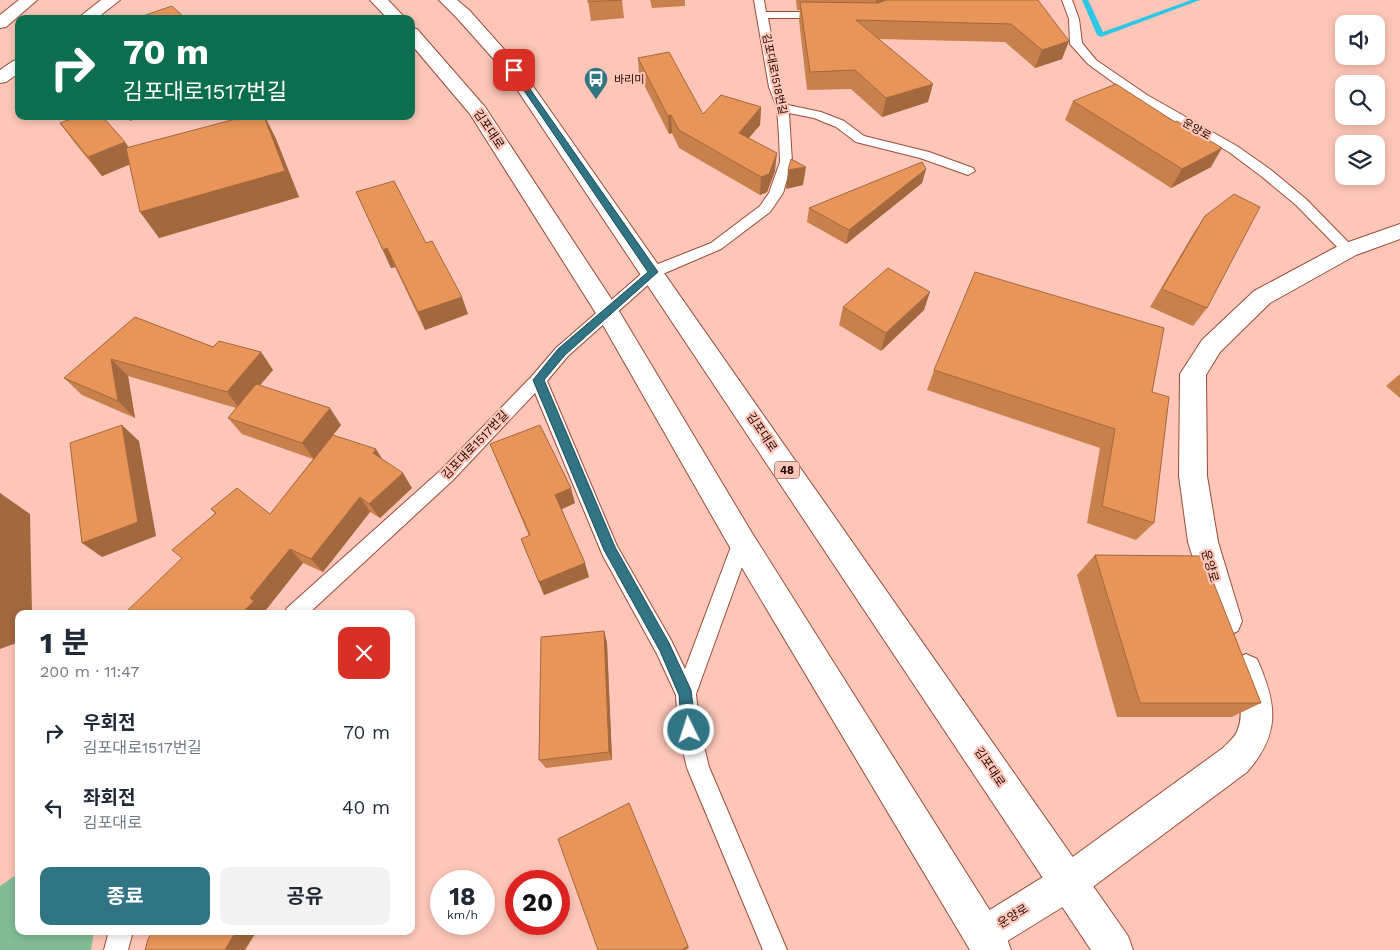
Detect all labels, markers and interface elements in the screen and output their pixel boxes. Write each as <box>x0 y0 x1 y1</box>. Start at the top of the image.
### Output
map controls <box>1335 15 1385 185</box>
button: sound <box>1335 15 1385 65</box>
text: 70 m <box>123 31 209 73</box>
street label: 김포대로1518번길 <box>760 32 789 116</box>
icon: right <box>40 35 105 100</box>
pin <box>493 49 535 91</box>
icon: arrive <box>500 56 528 84</box>
bus stop icon: 바리미 <box>583 66 609 100</box>
place label: 바리미 <box>614 73 644 86</box>
button: search <box>1335 75 1385 125</box>
text: 김포대로1517번길 <box>123 79 287 104</box>
street label: 김포대로 <box>471 107 507 151</box>
street label: 운양로 <box>1180 116 1213 143</box>
button: layers <box>1335 135 1385 185</box>
street label: 김포대로1517번길 <box>439 408 511 482</box>
street label: 김포대로 <box>744 410 780 454</box>
road number: 48 <box>774 462 800 478</box>
street label: 운양로 <box>1199 548 1221 584</box>
text: 1 분 <box>40 625 89 660</box>
button: close <box>338 627 390 679</box>
text: 200 m · 11:47 <box>40 662 139 681</box>
position arrow <box>662 703 714 755</box>
text: 우회전 <box>83 711 135 734</box>
icon: right <box>40 719 68 747</box>
text: 70 m <box>343 721 390 744</box>
text: 김포대로1517번길 <box>83 738 202 757</box>
street label: 김포대로 <box>972 745 1008 789</box>
text: 좌회전 <box>83 786 135 809</box>
icon: left <box>40 794 68 822</box>
text: 40 m <box>342 796 390 819</box>
text: 김포대로 <box>83 813 142 832</box>
button: 종료 <box>40 867 210 925</box>
button: 공유 <box>220 867 390 925</box>
speed limit sign: 20 <box>505 870 570 935</box>
text: 18 <box>449 882 476 911</box>
street label: 운양로 <box>995 901 1031 931</box>
text: km/h <box>447 908 478 922</box>

